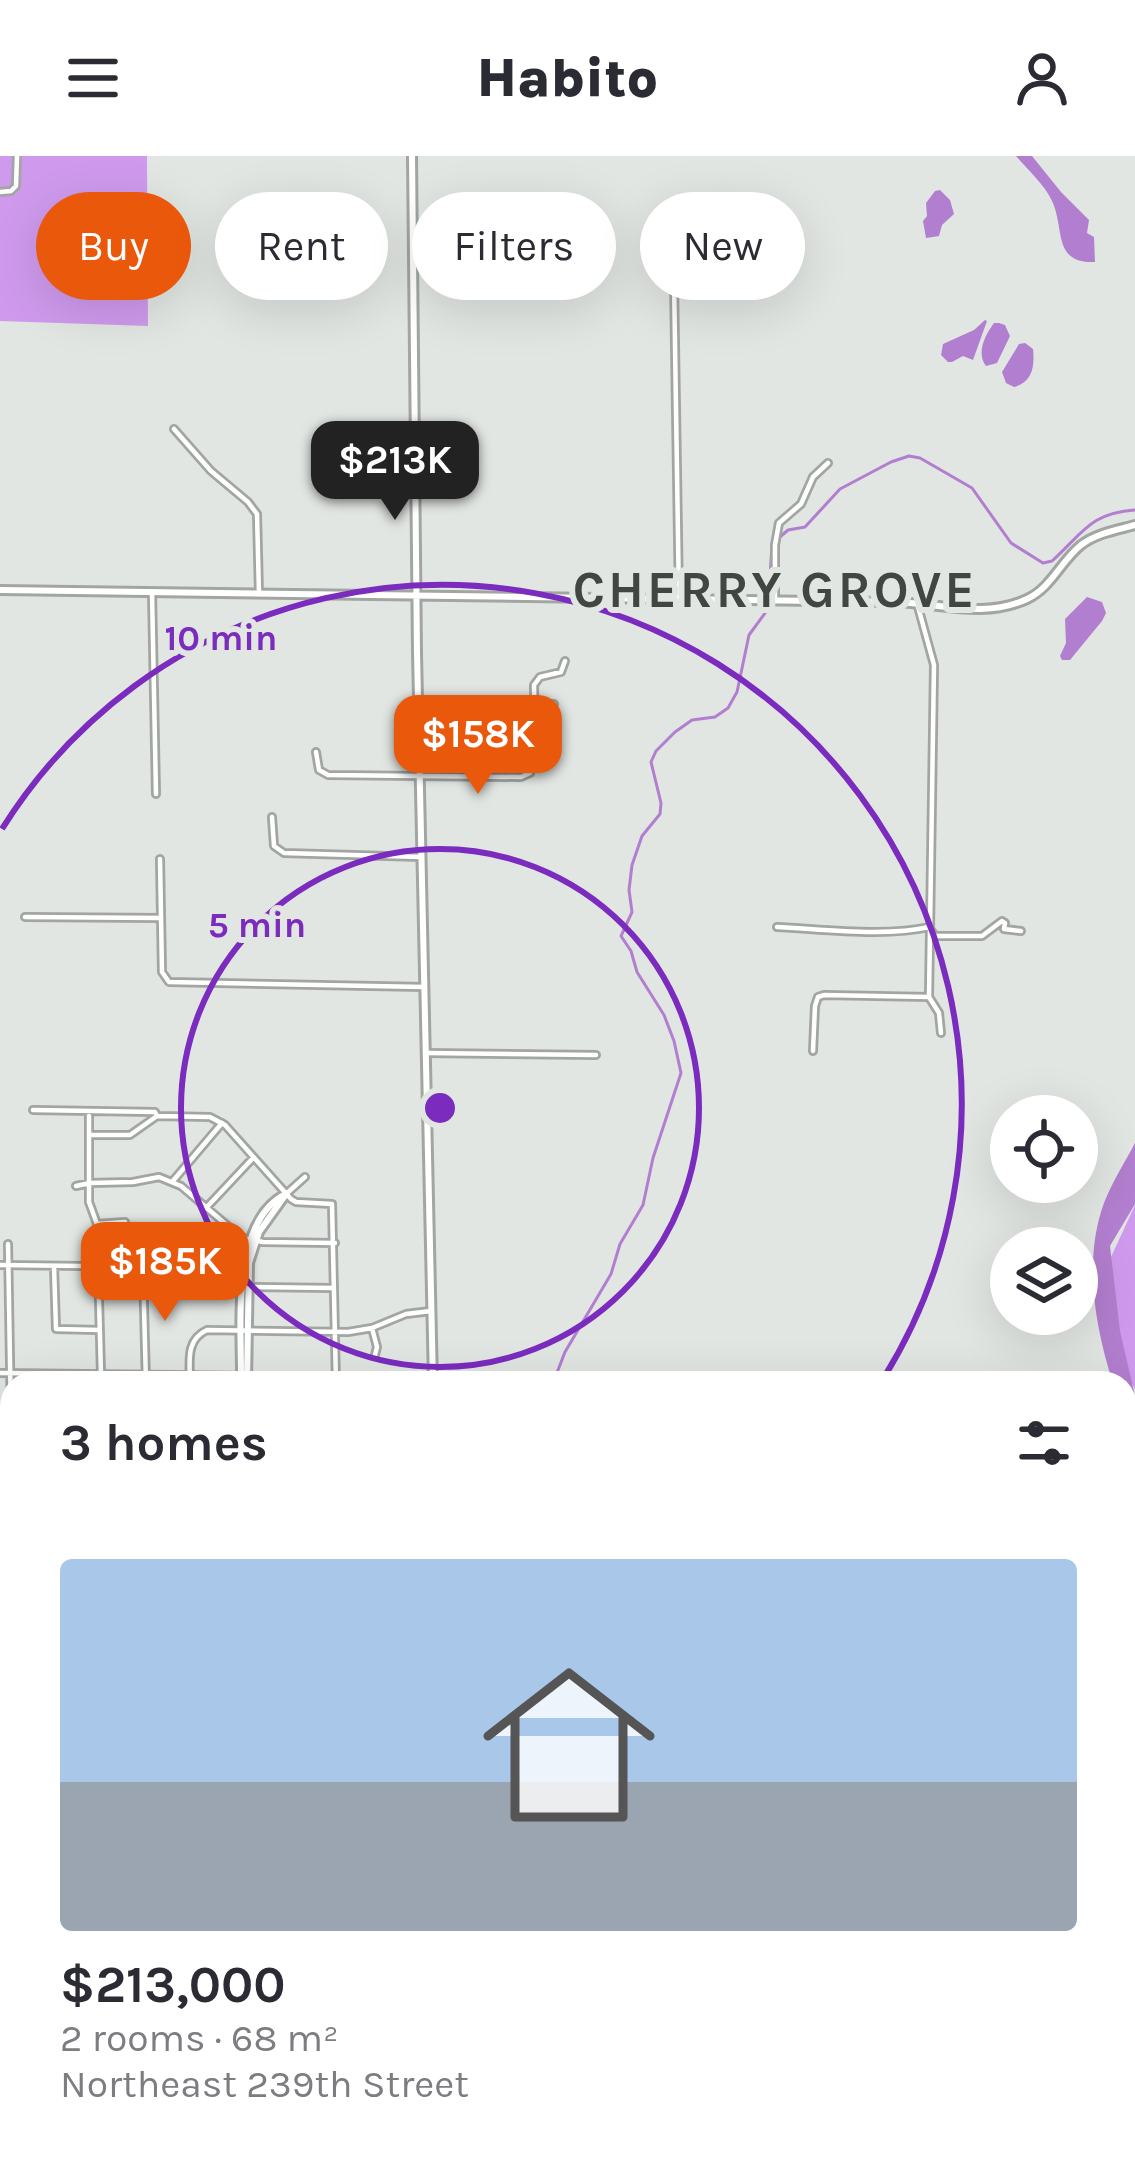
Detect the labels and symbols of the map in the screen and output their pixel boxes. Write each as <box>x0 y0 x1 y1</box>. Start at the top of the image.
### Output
pin: $213K <box>311 421 479 523</box>
district label: CHERRY GROVE <box>573 560 977 620</box>
text: 10 min <box>164 617 278 659</box>
pin: $158K <box>394 695 562 797</box>
text: 5 min <box>208 904 306 946</box>
centre of rings <box>419 1087 461 1129</box>
pin: $185K <box>81 1222 249 1324</box>

